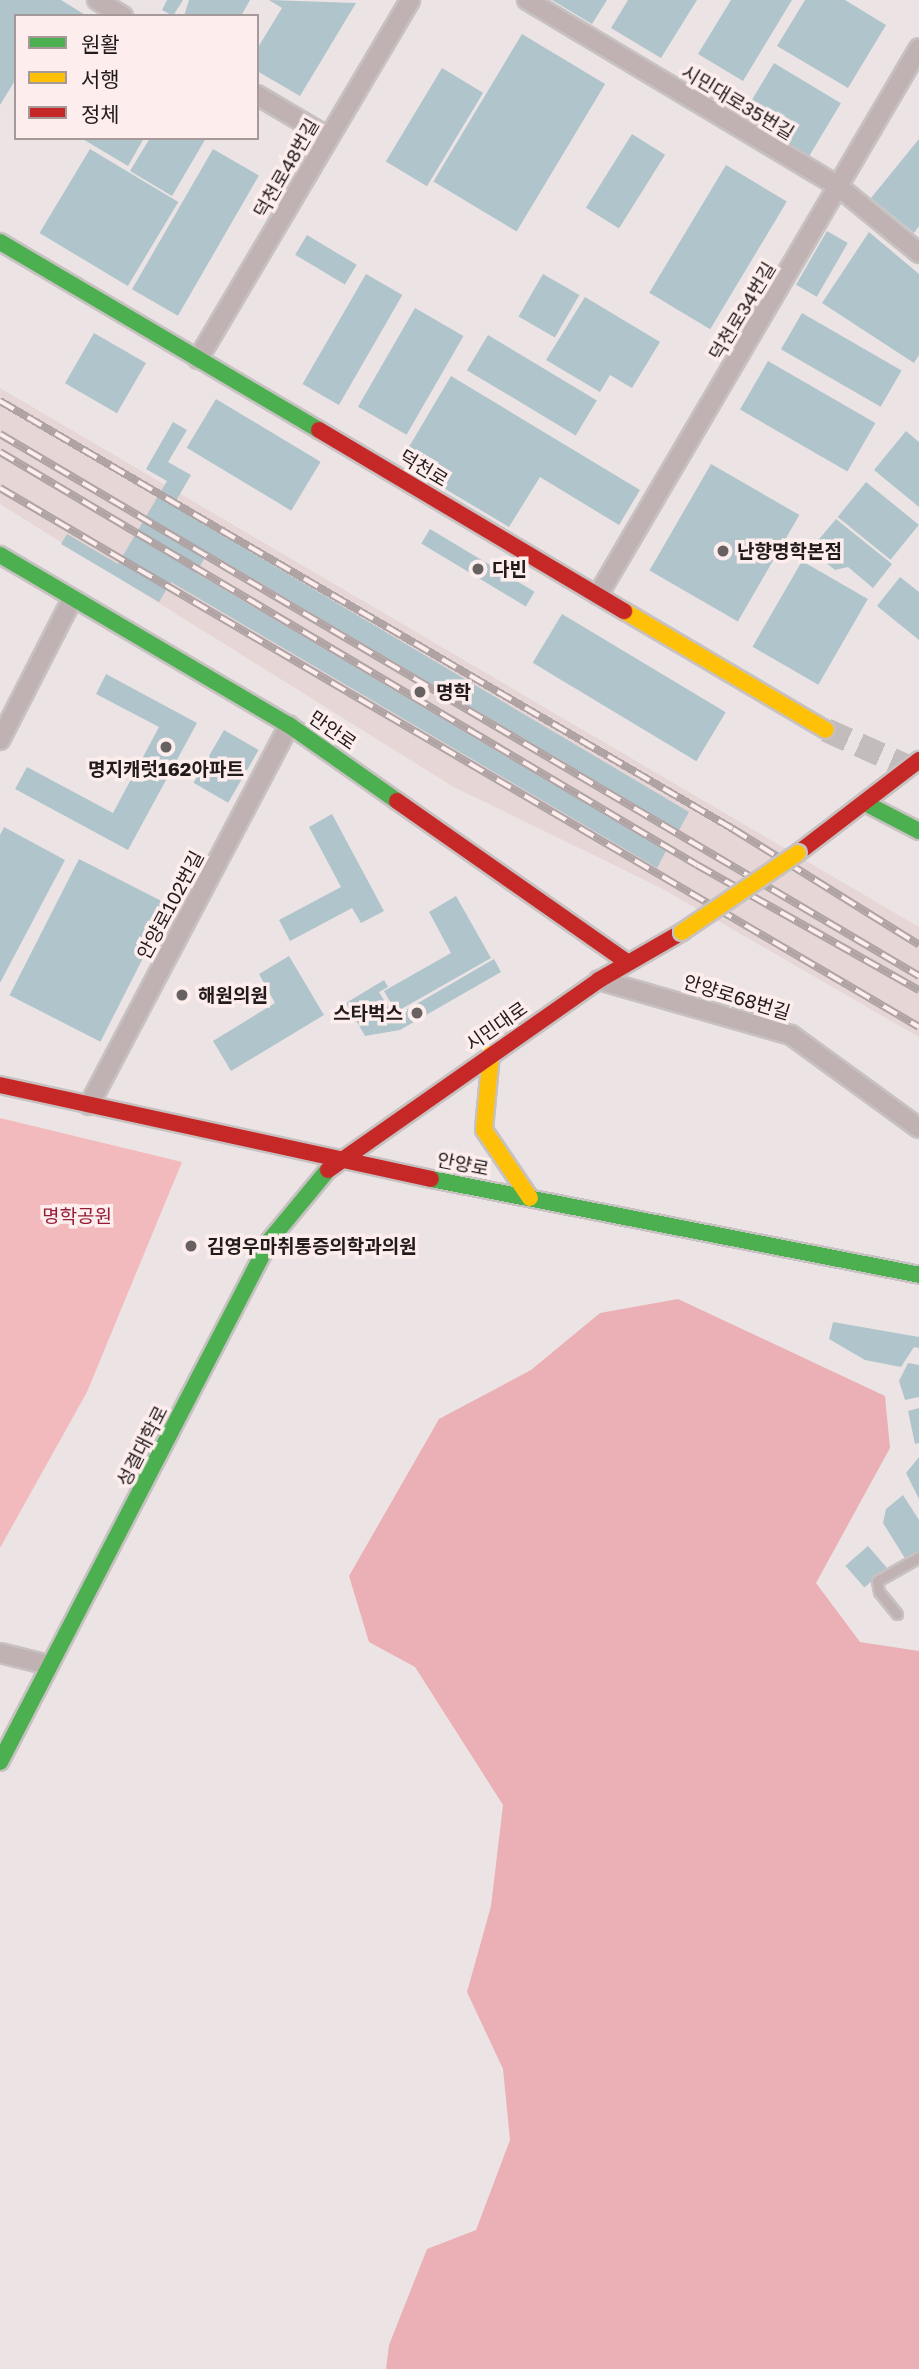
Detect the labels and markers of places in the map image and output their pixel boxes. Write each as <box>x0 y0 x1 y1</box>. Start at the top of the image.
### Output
place label: 난향명학본점 <box>737 540 842 562</box>
marker: 난향명학본점 <box>715 543 731 559</box>
place label: 다빈 <box>492 558 527 580</box>
marker: 다빈 <box>470 561 486 577</box>
place label: 명학 <box>436 681 471 703</box>
marker: 명학 <box>410 682 430 702</box>
marker: 명지캐럿162아파트 <box>158 739 174 755</box>
place label: 명지캐럿162아파트 <box>88 758 244 780</box>
place label: 해원의원 <box>198 984 268 1006</box>
marker: 해원의원 <box>172 985 192 1005</box>
place label: 스타벅스 <box>333 1002 403 1024</box>
marker: 스타벅스 <box>409 1005 425 1021</box>
place label: 김영우마취통증의학과의원 <box>207 1235 417 1257</box>
marker: 김영우마취통증의학과의원 <box>181 1236 201 1256</box>

